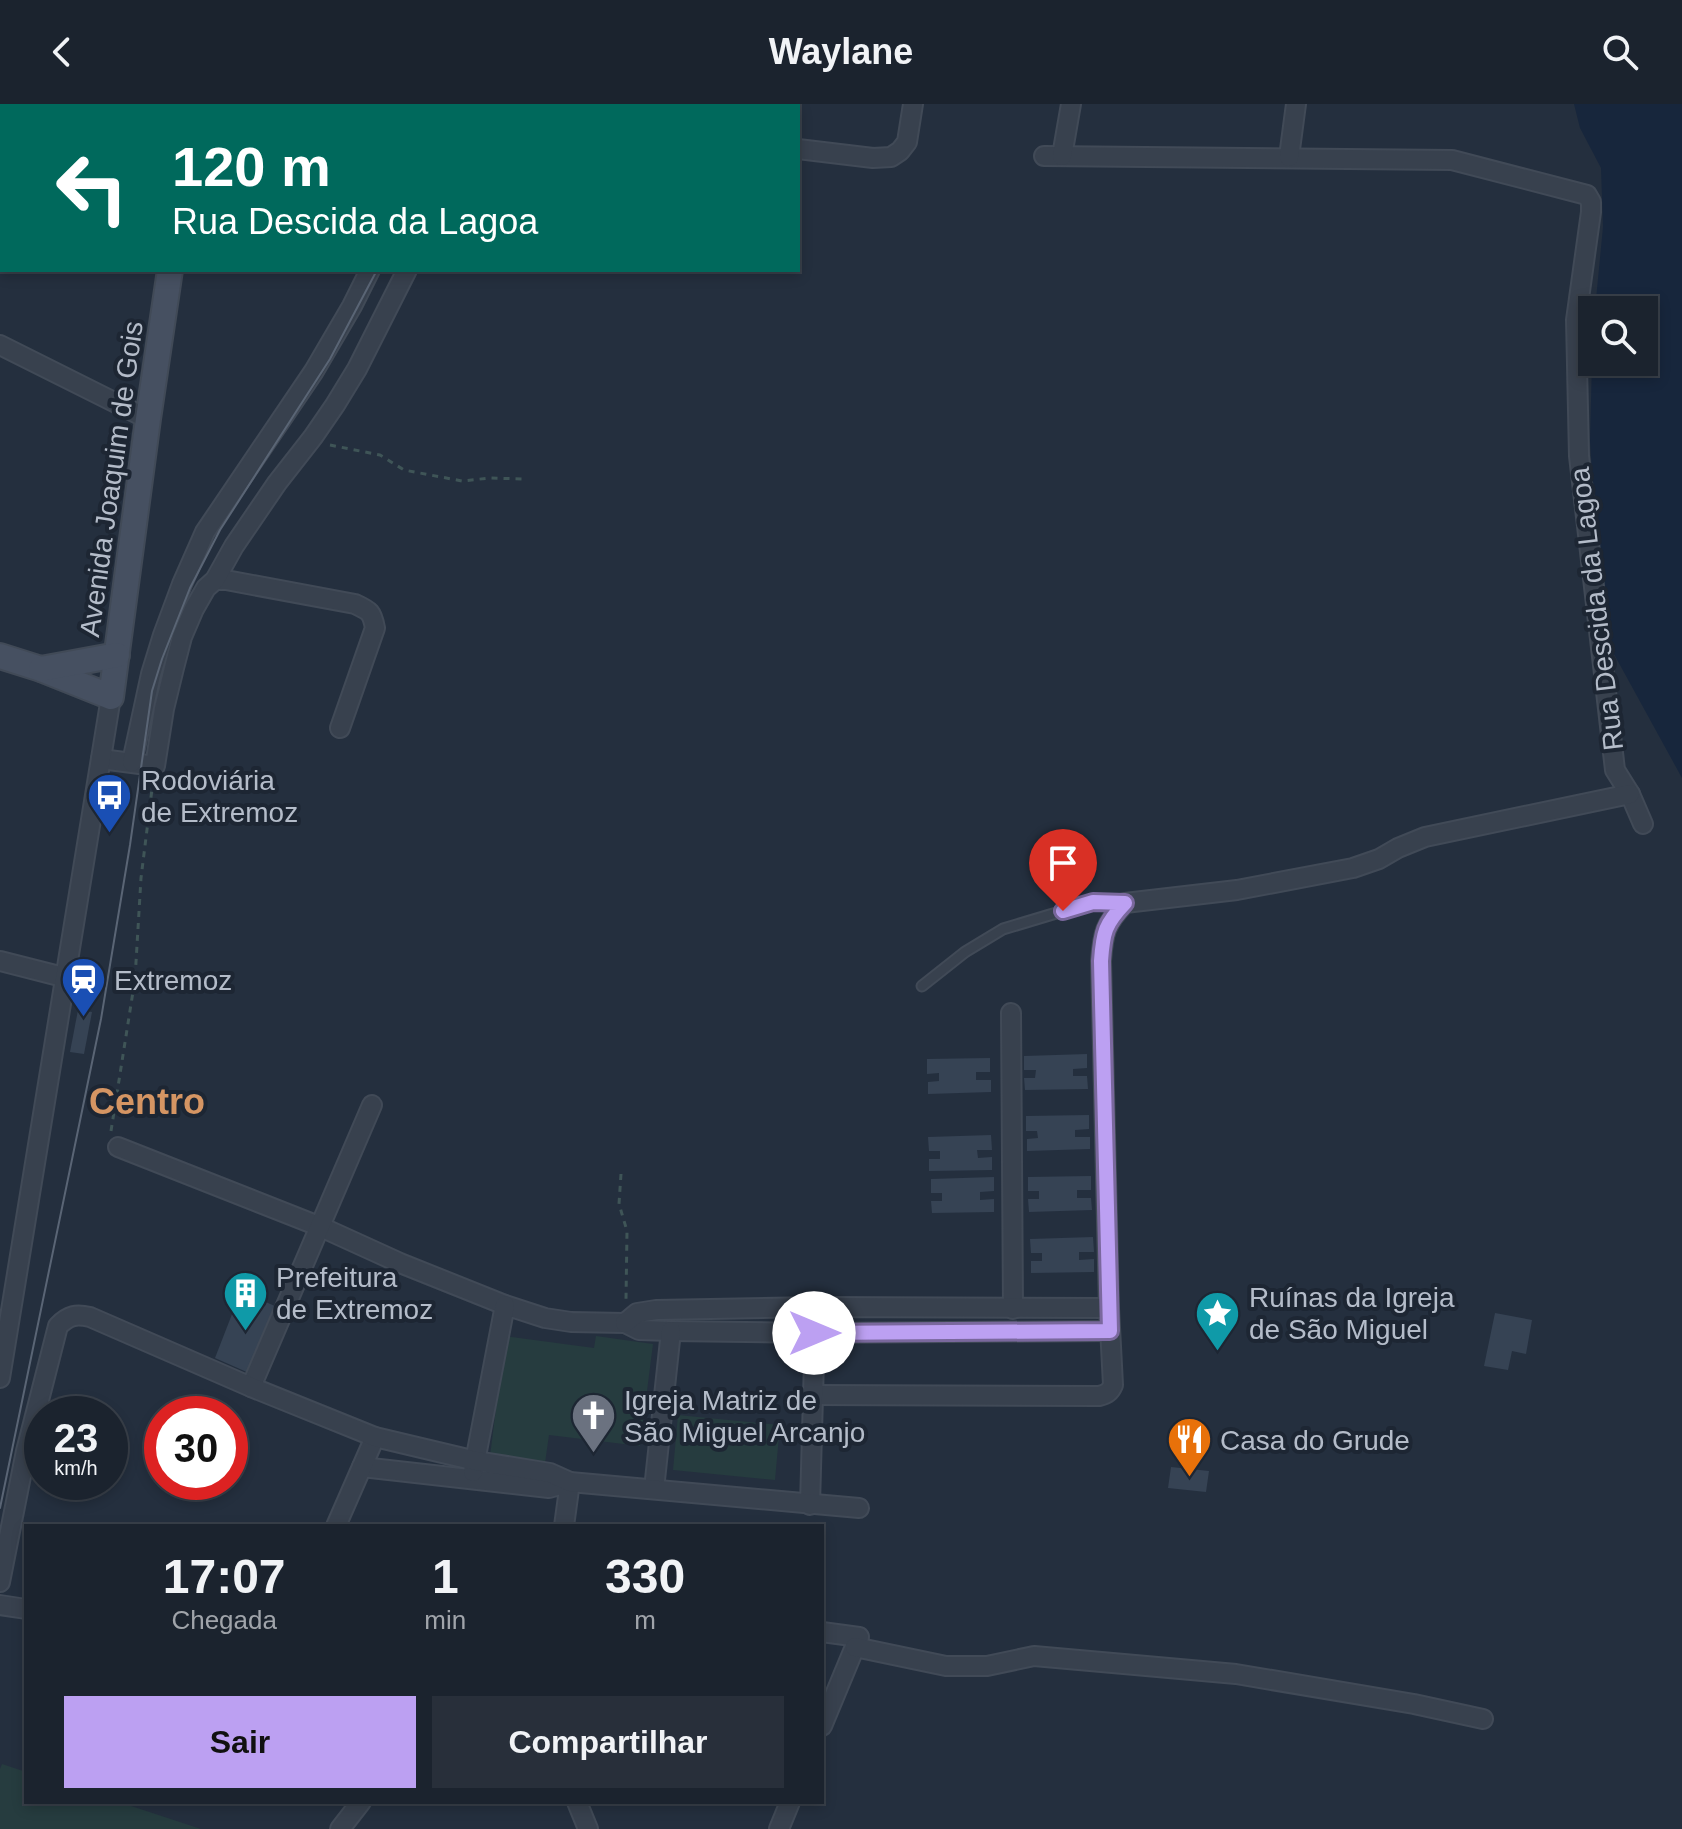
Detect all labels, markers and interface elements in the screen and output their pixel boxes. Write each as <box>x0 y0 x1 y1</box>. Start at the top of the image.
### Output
icon: back <box>40 30 84 74</box>
icon: search <box>1598 30 1642 74</box>
text: Waylane <box>769 31 913 72</box>
text: 120 m <box>172 135 331 198</box>
icon: left <box>40 136 144 240</box>
text: Rua Descida da Lagoa <box>172 201 538 242</box>
map controls <box>1578 296 1658 376</box>
button: search <box>1578 296 1658 376</box>
street label: Avenida Joaquim de Gois <box>74 319 149 639</box>
street label: Rua Descida da Lagoa <box>1564 465 1629 752</box>
place label: Rodoviária de Extremoz <box>141 765 298 828</box>
bus stop icon: Rodoviária de Extremoz <box>86 772 134 835</box>
pin <box>1029 829 1097 911</box>
icon: arrive <box>1041 841 1085 885</box>
station icon: Extremoz <box>59 956 107 1019</box>
place label: Extremoz <box>114 965 232 996</box>
district label: Centro <box>89 1081 205 1122</box>
place label: Prefeitura de Extremoz <box>276 1262 433 1325</box>
building icon: Prefeitura de Extremoz <box>221 1269 269 1332</box>
place label: Ruínas da Igreja de São Miguel <box>1249 1282 1455 1345</box>
place icon: Ruínas da Igreja de São Miguel <box>1194 1289 1242 1352</box>
position arrow <box>772 1291 856 1375</box>
place label: Igreja Matriz de São Miguel Arcanjo <box>624 1385 865 1448</box>
church icon: Igreja Matriz de São Miguel Arcanjo <box>569 1392 617 1455</box>
speed limit sign: 30 <box>144 1396 248 1500</box>
text: 23 <box>54 1416 98 1460</box>
restaurant icon: Casa do Grude <box>1165 1416 1213 1479</box>
place label: Casa do Grude <box>1220 1425 1410 1456</box>
text: km/h <box>54 1457 98 1479</box>
text: 17:07 <box>163 1550 286 1603</box>
text: 1 <box>432 1550 459 1603</box>
text: 330 <box>605 1550 685 1603</box>
text: Chegada <box>171 1605 277 1635</box>
text: min <box>424 1605 466 1635</box>
text: m <box>634 1605 656 1635</box>
button: Sair <box>64 1696 416 1788</box>
button: Compartilhar <box>432 1696 784 1788</box>

